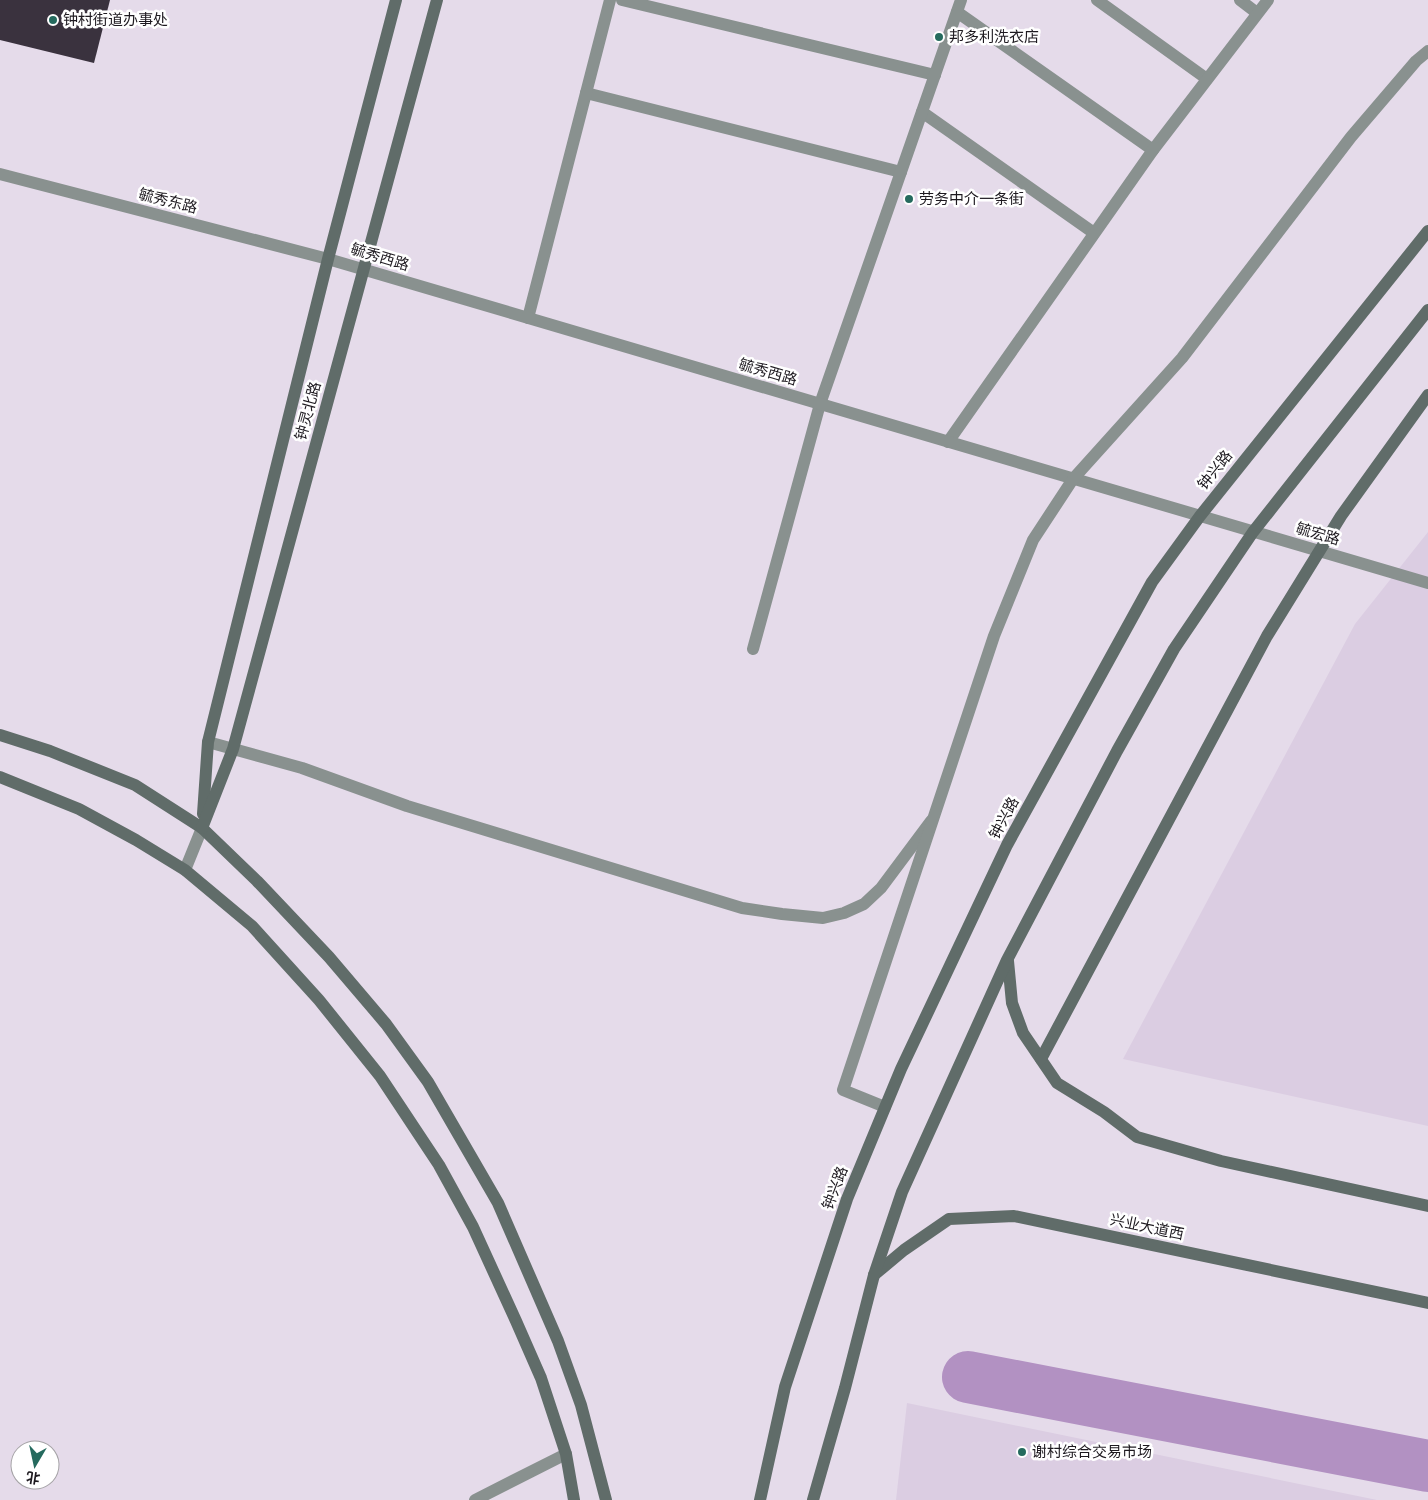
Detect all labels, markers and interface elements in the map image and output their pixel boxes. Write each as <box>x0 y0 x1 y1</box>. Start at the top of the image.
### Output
place label: 钟村街道办事处 <box>63 10 168 28</box>
marker: 钟村街道办事处 <box>47 14 59 26</box>
place label: 邦多利洗衣店 <box>949 27 1039 45</box>
marker: 邦多利洗衣店 <box>933 31 945 43</box>
street label: 毓秀东路 <box>137 184 200 216</box>
place label: 劳务中介一条街 <box>919 189 1024 207</box>
marker: 劳务中介一条街 <box>903 193 915 205</box>
street label: 毓秀西路 <box>349 239 412 273</box>
street label: 毓秀西路 <box>737 354 800 388</box>
street label: 钟灵北路 <box>291 379 323 442</box>
street label: 钟兴路 <box>1193 446 1235 493</box>
street label: 毓宏路 <box>1294 518 1342 548</box>
street label: 钟兴路 <box>985 793 1022 842</box>
street label: 钟兴路 <box>818 1163 851 1212</box>
street label: 兴业大道西 <box>1109 1209 1186 1243</box>
north arrow <box>10 1440 60 1490</box>
place label: 谢村综合交易市场 <box>1032 1442 1152 1460</box>
marker: 谢村综合交易市场 <box>1016 1446 1028 1458</box>
text: 北 <box>25 1469 41 1488</box>

